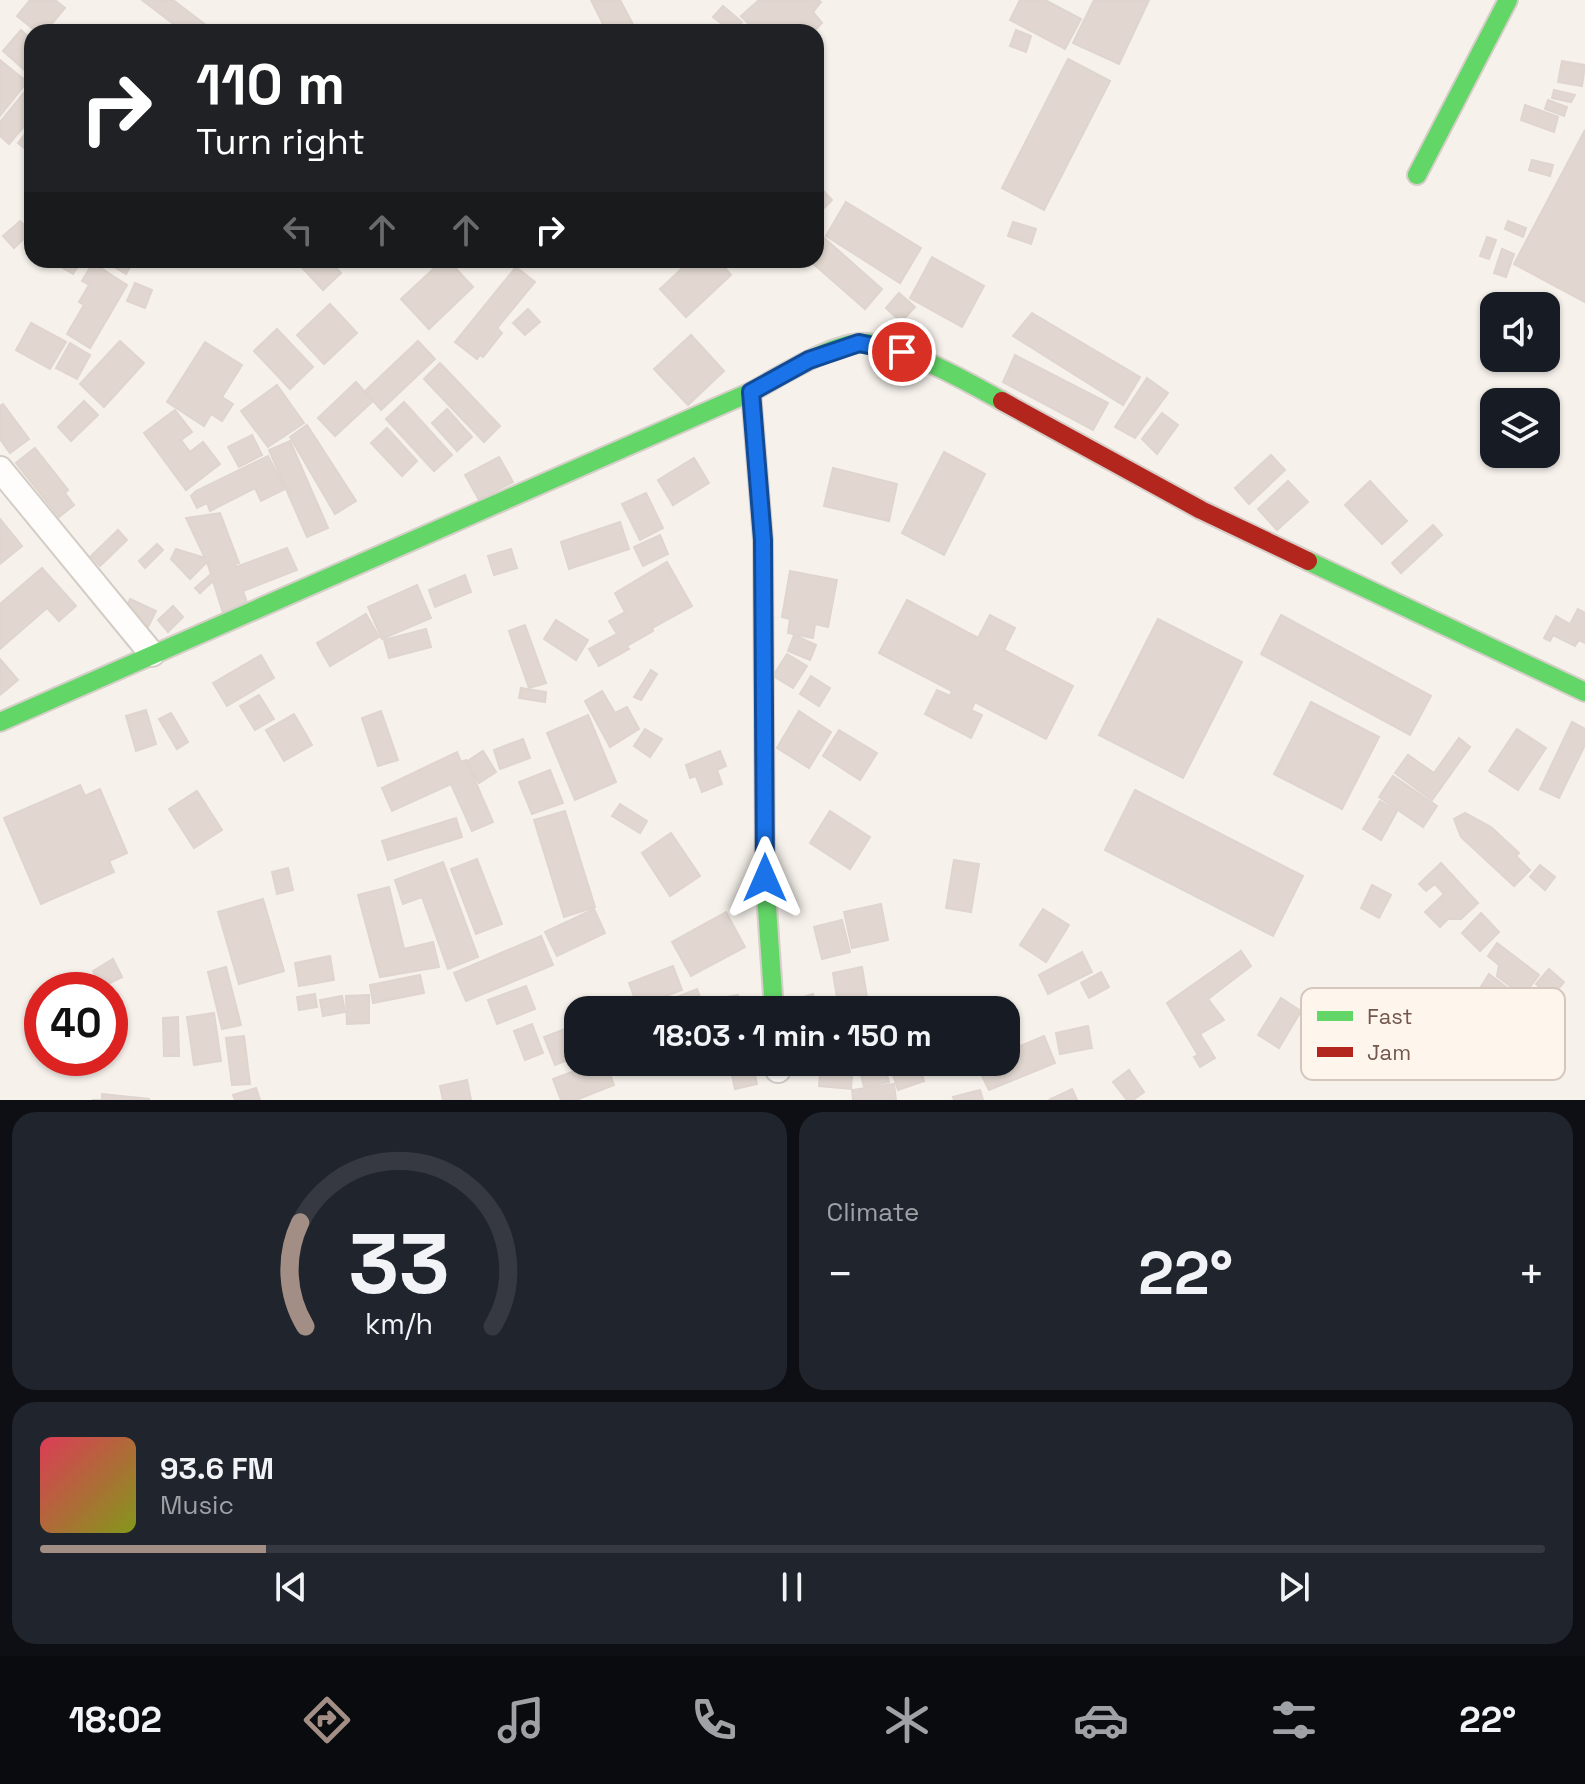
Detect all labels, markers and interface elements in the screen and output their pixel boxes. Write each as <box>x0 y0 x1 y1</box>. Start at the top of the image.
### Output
text: 110 m <box>196 49 345 120</box>
icon: right <box>64 56 168 160</box>
text: Turn right <box>196 119 365 165</box>
icon: left <box>276 208 320 252</box>
icon: ahead <box>360 208 404 252</box>
icon: ahead <box>444 208 488 252</box>
icon: right <box>528 208 572 252</box>
map controls <box>1480 292 1560 468</box>
button: sound <box>1480 292 1560 372</box>
pin <box>868 318 936 386</box>
icon: arrive <box>880 330 924 374</box>
button: layers <box>1480 388 1560 468</box>
position arrow <box>723 836 807 920</box>
speed limit sign: 40 <box>24 972 128 1076</box>
legend <box>1301 988 1565 1080</box>
text: Fast <box>1367 1002 1413 1030</box>
text: 18:03 · 1 min · 150 m <box>652 1016 932 1055</box>
text: Jam <box>1367 1038 1411 1066</box>
text: Climate <box>827 1195 919 1229</box>
text: 33 <box>349 1211 450 1317</box>
text: 22° <box>1138 1235 1233 1312</box>
text: − <box>827 1246 854 1302</box>
text: + <box>1518 1246 1545 1302</box>
text: km/h <box>365 1306 433 1342</box>
text: 93.6 FM <box>160 1449 274 1488</box>
text: Music <box>160 1488 234 1522</box>
icon: previous <box>269 1565 313 1609</box>
icon: pause <box>770 1565 814 1609</box>
icon: next <box>1272 1565 1316 1609</box>
icon: directions <box>299 1692 355 1748</box>
icon: music <box>493 1692 549 1748</box>
icon: phone <box>686 1692 742 1748</box>
icon: climate <box>879 1692 935 1748</box>
icon: car <box>1073 1692 1129 1748</box>
icon: filters <box>1266 1692 1322 1748</box>
text: 18:02 <box>69 1697 162 1743</box>
text: 22° <box>1459 1697 1516 1743</box>

